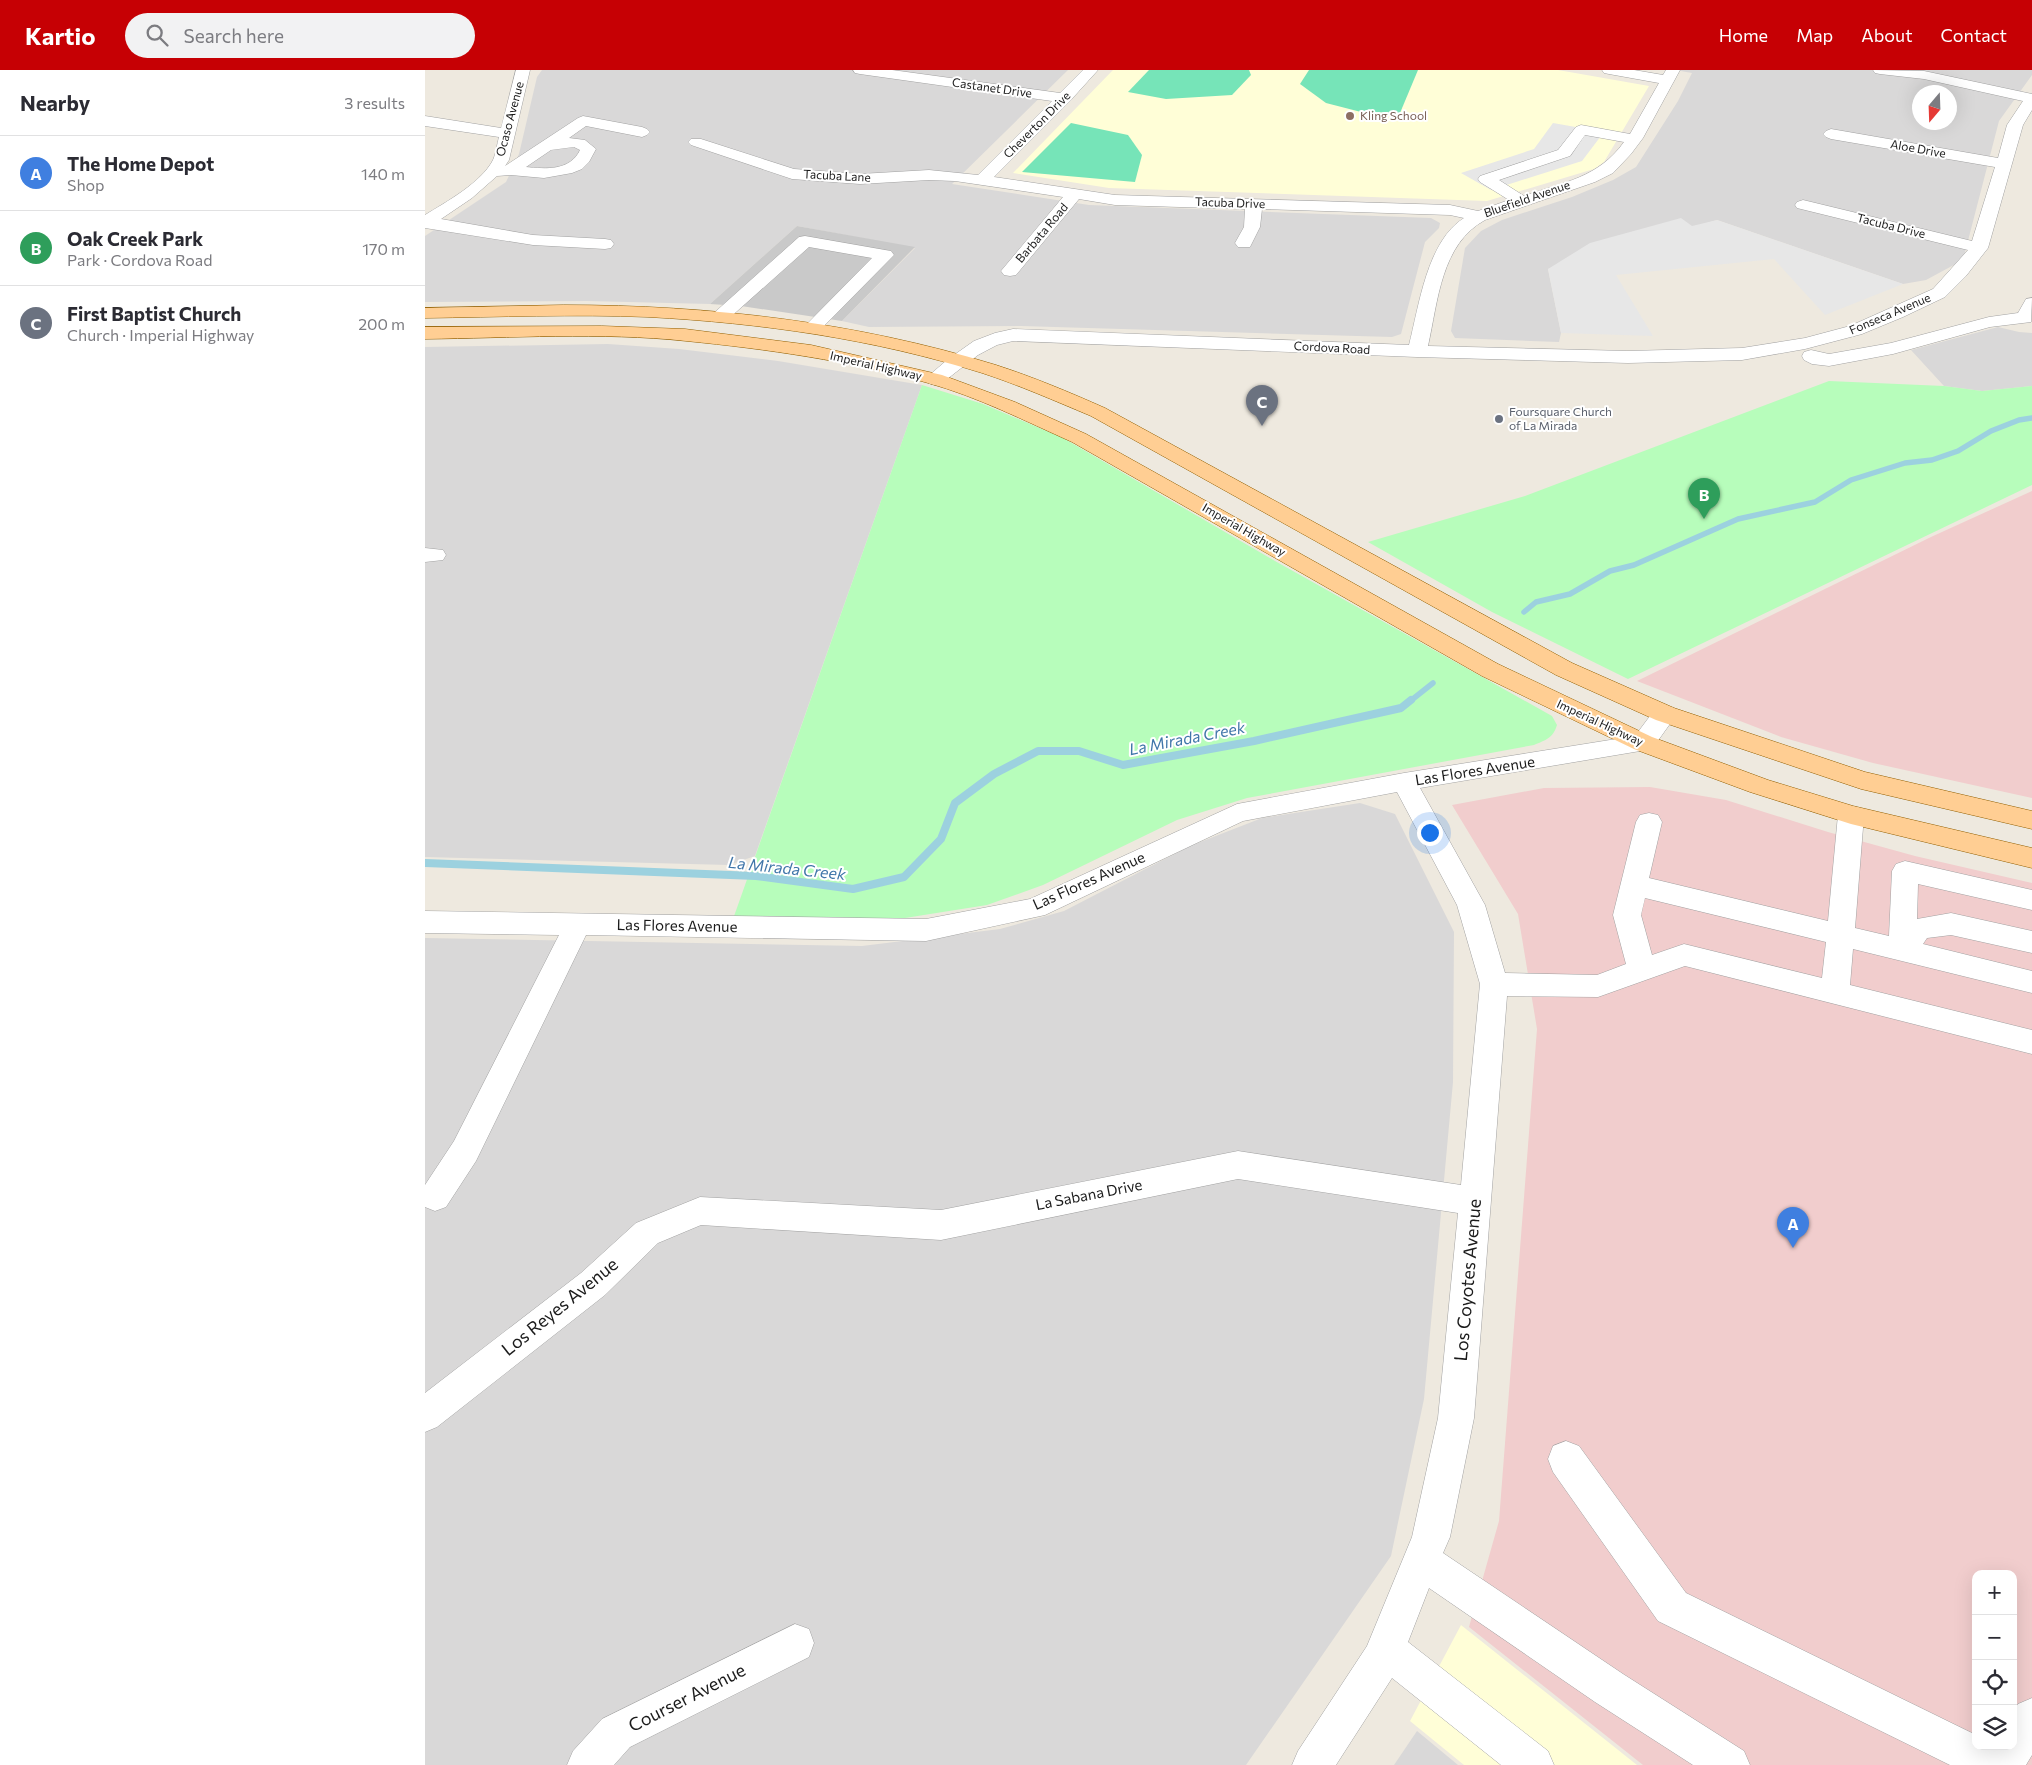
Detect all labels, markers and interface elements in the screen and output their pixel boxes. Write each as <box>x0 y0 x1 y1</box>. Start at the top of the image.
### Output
search box <box>125 13 475 58</box>
text: Kartio <box>25 21 95 50</box>
icon: search <box>143 21 171 49</box>
text: Search here <box>183 24 284 47</box>
text: Home <box>1719 24 1768 46</box>
text: Map <box>1796 24 1833 46</box>
text: About <box>1861 24 1913 46</box>
text: Contact <box>1941 24 2007 46</box>
street label: Castanet Drive <box>951 74 1033 100</box>
street label: Ocaso Avenue <box>492 80 526 158</box>
north arrow <box>1912 85 1957 130</box>
street label: Cheverton Drive <box>1000 88 1073 161</box>
text: Nearby <box>20 90 90 115</box>
text: 3 results <box>344 93 405 112</box>
place label: Kling School <box>1360 108 1427 122</box>
marker: Kling School <box>1344 110 1356 122</box>
street label: Aloe Drive <box>1889 136 1947 160</box>
text: The Home Depot <box>67 152 214 175</box>
text: A <box>30 164 42 183</box>
text: 140 m <box>361 164 405 183</box>
street label: Tacuba Lane <box>803 166 871 184</box>
text: Shop <box>67 175 105 194</box>
street label: Bluefield Avenue <box>1482 177 1572 219</box>
street label: Tacuba Drive <box>1195 194 1265 210</box>
street label: Barbata Road <box>1012 200 1070 265</box>
street label: Tacuba Drive <box>1855 210 1927 240</box>
text: Oak Creek Park <box>67 227 203 250</box>
text: B <box>31 239 41 258</box>
text: 170 m <box>362 239 405 258</box>
text: Park · Cordova Road <box>67 250 212 269</box>
street label: Fonseca Avenue <box>1847 290 1932 337</box>
text: First Baptist Church <box>67 302 241 325</box>
text: C <box>31 314 41 333</box>
text: 200 m <box>358 314 405 333</box>
text: Church · Imperial Highway <box>67 325 254 344</box>
street label: Cordova Road <box>1293 338 1371 356</box>
street label: Imperial Highway <box>829 348 924 382</box>
pin: C <box>1246 385 1278 426</box>
place label: Foursquare Church of La Mirada <box>1509 404 1612 432</box>
marker: Foursquare Church of La Mirada <box>1493 413 1505 425</box>
pin: B <box>1688 478 1720 519</box>
street label: Imperial Highway <box>1200 500 1289 559</box>
street label: Imperial Highway <box>1555 696 1646 748</box>
water label: La Mirada Creek <box>1127 717 1247 758</box>
street label: Las Flores Avenue <box>1414 752 1536 788</box>
your location <box>1417 820 1443 846</box>
street label: Las Flores Avenue <box>1030 847 1148 913</box>
water label: La Mirada Creek <box>727 852 847 883</box>
street label: Las Flores Avenue <box>616 915 738 935</box>
street label: La Sabana Drive <box>1034 1175 1144 1213</box>
street label: Los Coyotes Avenue <box>1449 1198 1485 1362</box>
pin: A <box>1777 1207 1809 1248</box>
street label: Los Reyes Avenue <box>497 1253 622 1360</box>
map controls <box>1972 1570 2017 1750</box>
button: + <box>1972 1570 2017 1615</box>
button: − <box>1972 1615 2017 1660</box>
street label: Courser Avenue <box>624 1658 749 1736</box>
button: locate <box>1972 1660 2017 1705</box>
button: layers <box>1972 1705 2017 1750</box>

